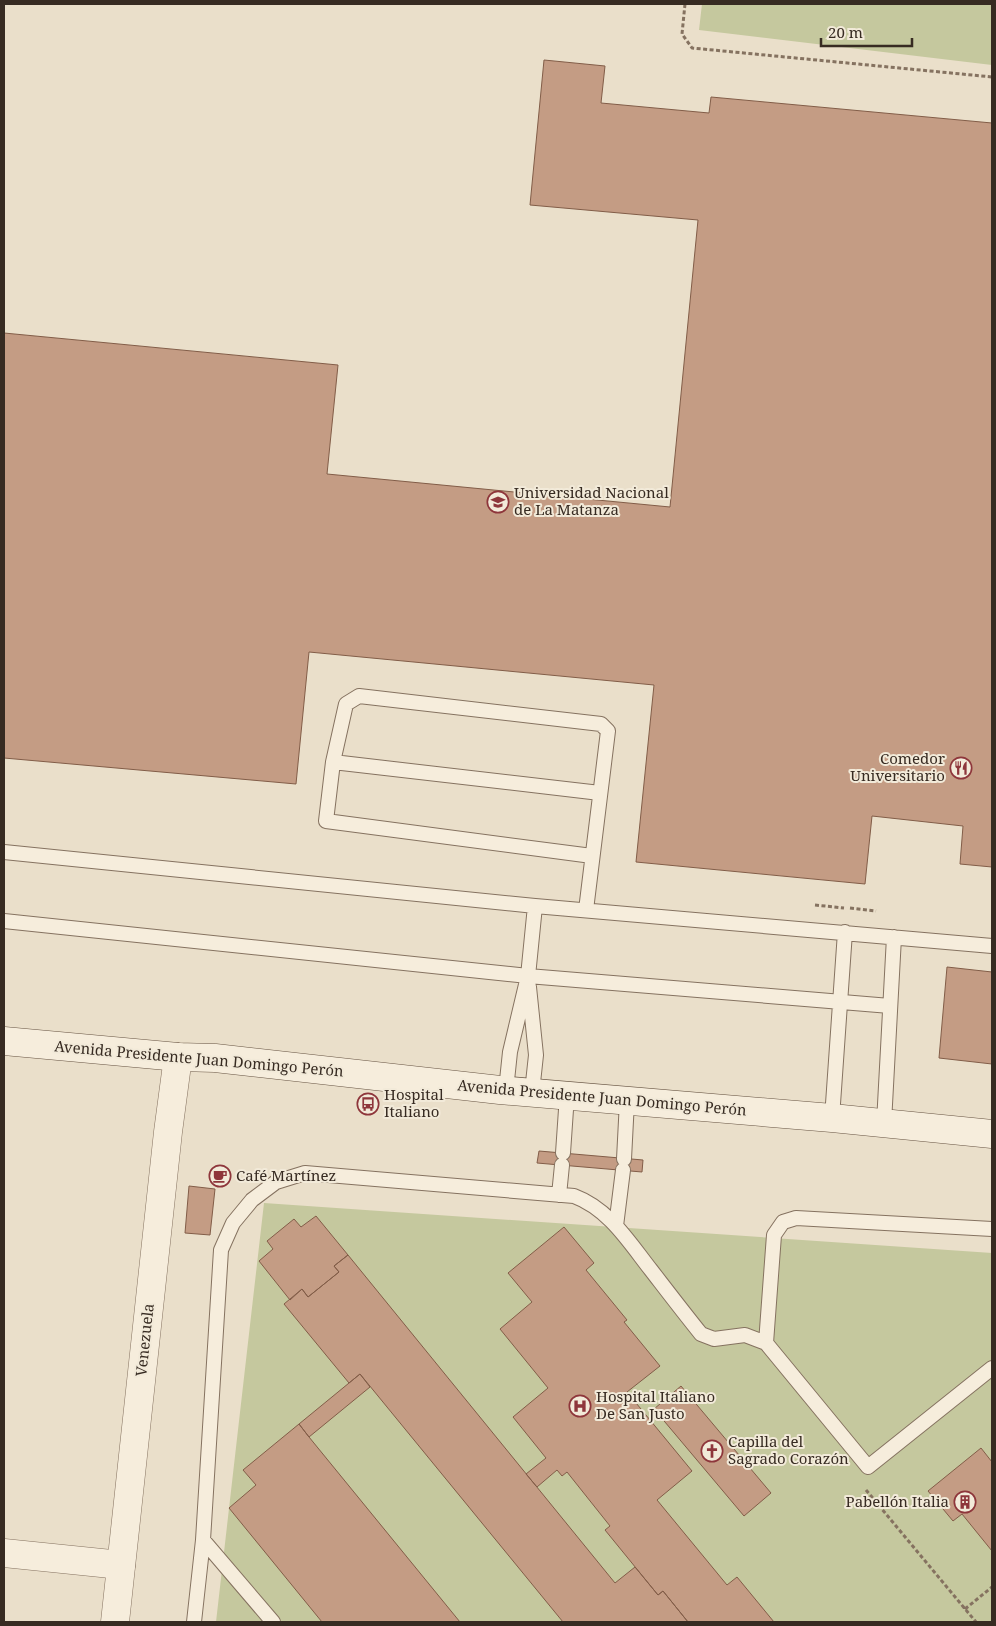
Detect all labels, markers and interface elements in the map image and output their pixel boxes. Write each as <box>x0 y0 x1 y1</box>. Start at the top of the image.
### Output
scale bar <box>821 15 912 47</box>
text: 20 m <box>828 22 863 42</box>
place label: Universidad Nacional de La Matanza <box>514 482 669 519</box>
school or university icon: Universidad Nacional de La Matanza <box>486 490 510 514</box>
place label: Comedor Universitario <box>850 748 945 785</box>
restaurant icon: Comedor Universitario <box>949 756 973 780</box>
street label: Avenida Presidente Juan Domingo Perón <box>54 1035 345 1081</box>
street label: Avenida Presidente Juan Domingo Perón <box>457 1074 748 1120</box>
place label: Hospital Italiano <box>384 1084 444 1121</box>
bus stop icon: Hospital Italiano <box>356 1092 380 1116</box>
cafe icon: Café Martínez <box>208 1164 232 1188</box>
place label: Café Martínez <box>236 1165 336 1185</box>
street label: Venezuela <box>130 1302 158 1377</box>
place label: Hospital Italiano De San Justo <box>596 1386 715 1423</box>
hospital icon: Hospital Italiano De San Justo <box>568 1394 592 1418</box>
place label: Capilla del Sagrado Corazón <box>728 1431 849 1468</box>
church icon: Capilla del Sagrado Corazón <box>700 1439 724 1463</box>
building icon: Pabellón Italia <box>953 1490 977 1514</box>
place label: Pabellón Italia <box>846 1491 949 1511</box>

